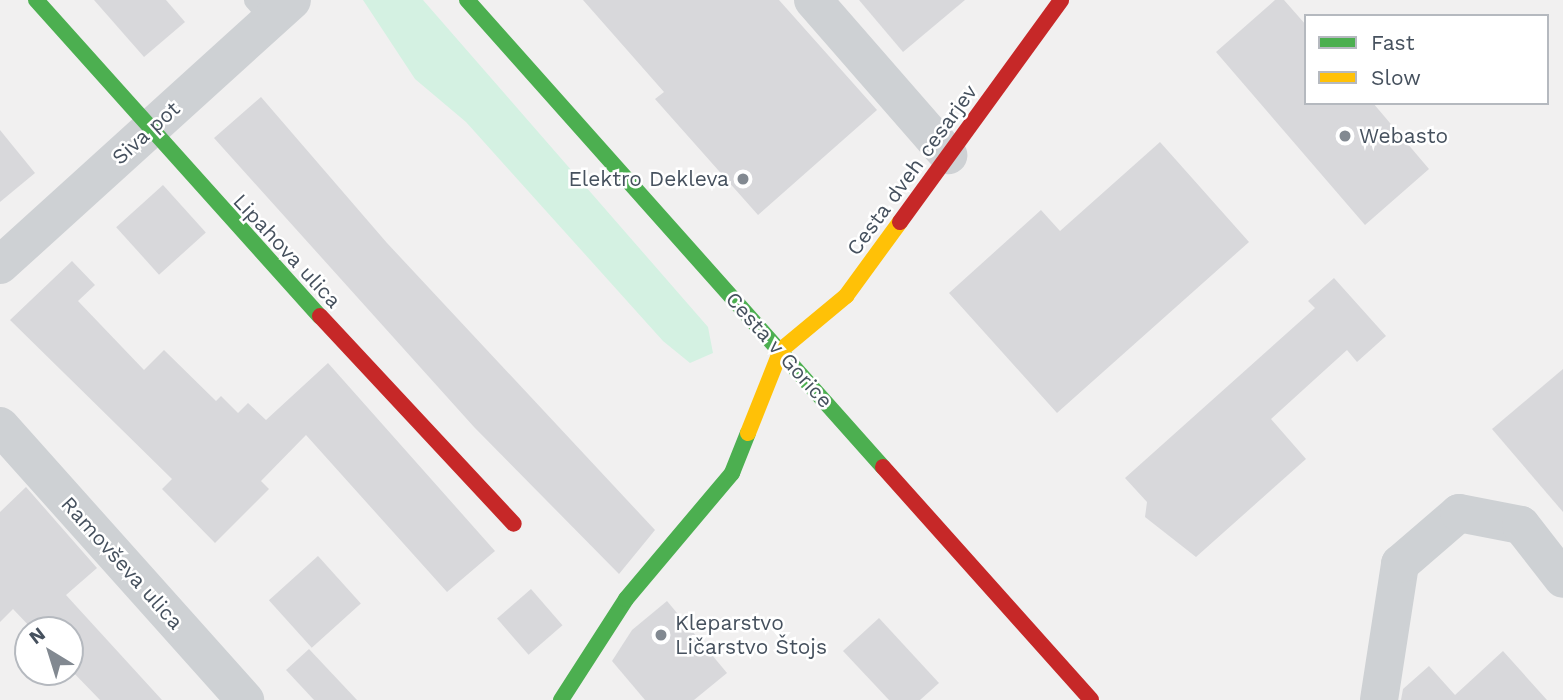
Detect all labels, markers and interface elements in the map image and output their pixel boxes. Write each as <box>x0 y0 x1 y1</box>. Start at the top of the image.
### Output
legend <box>1304 14 1549 105</box>
text: Fast <box>1371 30 1415 55</box>
text: Slow <box>1371 65 1421 90</box>
street label: Cesta dveh cesarjev <box>841 79 983 261</box>
street label: Siva pot <box>107 96 185 170</box>
place label: Webasto <box>1359 123 1448 149</box>
marker: Webasto <box>1337 128 1353 144</box>
place label: Elektro Dekleva <box>568 166 729 192</box>
marker: Elektro Dekleva <box>735 171 751 187</box>
street label: Lipahova ulica <box>228 189 346 313</box>
street label: Cesta v Gorice <box>720 286 838 414</box>
street label: Ramovševa ulica <box>56 491 188 635</box>
place label: Kleparstvo Ličarstvo Štojs <box>675 610 827 660</box>
north arrow <box>14 616 84 686</box>
text: N <box>24 622 50 649</box>
marker: Kleparstvo Ličarstvo Štojs <box>653 627 669 643</box>

